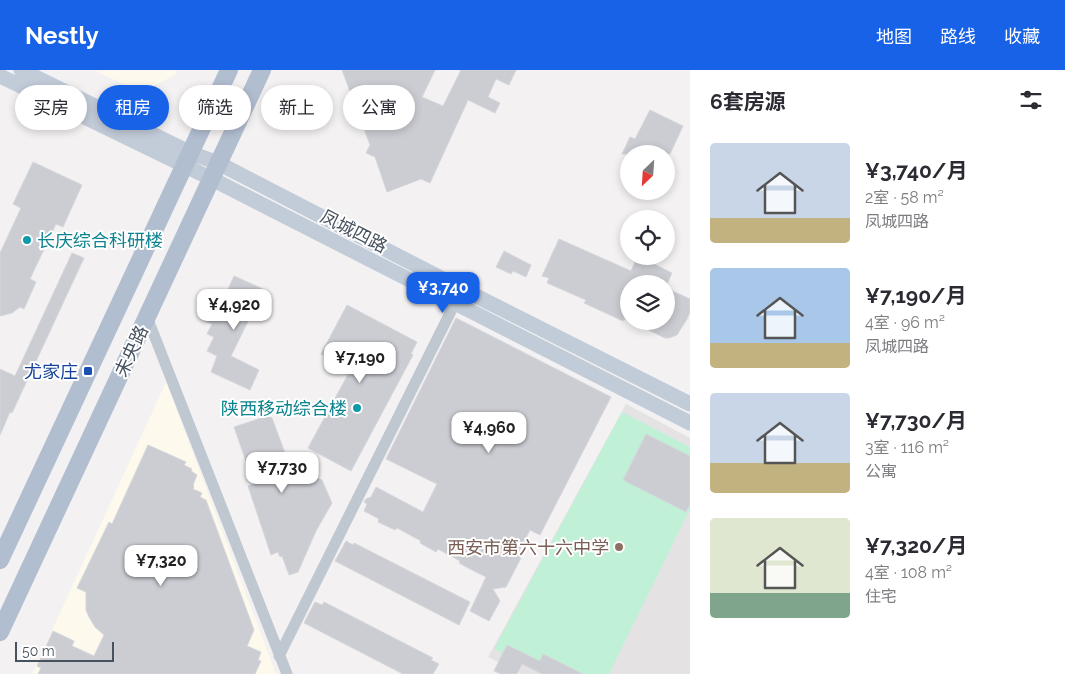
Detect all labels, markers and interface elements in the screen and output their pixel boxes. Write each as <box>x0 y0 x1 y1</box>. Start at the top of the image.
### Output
text: Nestly <box>25 21 99 50</box>
text: 地图 <box>876 26 912 47</box>
text: 路线 <box>940 26 976 47</box>
text: 收藏 <box>1004 26 1040 47</box>
chip: 买房 <box>15 85 87 130</box>
chip: 租房 <box>97 85 169 130</box>
chip: 筛选 <box>179 85 251 130</box>
chip: 新上 <box>261 85 333 130</box>
chip: 公寓 <box>343 85 415 130</box>
icon: filters <box>1017 86 1045 114</box>
text: 6套房源 <box>710 89 786 114</box>
north arrow <box>620 145 675 200</box>
map controls <box>620 145 675 330</box>
text: ¥3,740/月 <box>865 158 967 183</box>
icon: home <box>750 163 810 223</box>
text: 2室 · 58 m² <box>865 188 944 207</box>
street label: 凤城四路 <box>317 205 391 257</box>
button: locate <box>620 210 675 265</box>
text: 凤城四路 <box>865 212 929 231</box>
place label: 长庆综合科研楼 <box>37 230 163 251</box>
marker: 长庆综合科研楼 <box>21 234 33 246</box>
pin: ¥3,740 <box>402 272 484 314</box>
button: layers <box>620 275 675 330</box>
text: ¥3,740 <box>417 278 469 297</box>
text: ¥7,190/月 <box>865 283 967 308</box>
pin: ¥4,920 <box>193 288 275 331</box>
icon: home <box>750 288 810 348</box>
text: ¥4,920 <box>208 295 260 314</box>
text: 4室 · 96 m² <box>865 313 945 332</box>
street label: 未央路 <box>110 322 152 380</box>
text: 凤城四路 <box>865 337 929 356</box>
pin: ¥7,190 <box>319 342 401 384</box>
text: ¥7,190 <box>335 348 385 367</box>
place label: 尤家庄 <box>24 361 78 382</box>
marker: 尤家庄 <box>82 365 94 377</box>
place label: 陕西移动综合楼 <box>221 398 347 419</box>
marker: 陕西移动综合楼 <box>351 402 363 414</box>
text: ¥7,730/月 <box>865 408 967 433</box>
pin: ¥4,960 <box>448 412 530 454</box>
icon: home <box>750 413 810 473</box>
text: ¥4,960 <box>462 418 516 437</box>
text: 3室 · 116 m² <box>865 438 949 457</box>
pin: ¥7,730 <box>241 452 323 494</box>
text: ¥7,730 <box>257 458 307 477</box>
text: 公寓 <box>865 462 897 481</box>
text: ¥7,320/月 <box>865 533 967 558</box>
place label: 西安市第六十六中学 <box>447 537 609 558</box>
icon: home <box>750 538 810 598</box>
marker: 西安市第六十六中学 <box>613 541 625 553</box>
pin: ¥7,320 <box>120 544 202 587</box>
text: ¥7,320 <box>136 551 186 570</box>
text: 4室 · 108 m² <box>865 563 952 582</box>
text: 住宅 <box>865 587 897 606</box>
scale bar <box>15 639 114 662</box>
text: 50 m <box>22 643 55 659</box>

